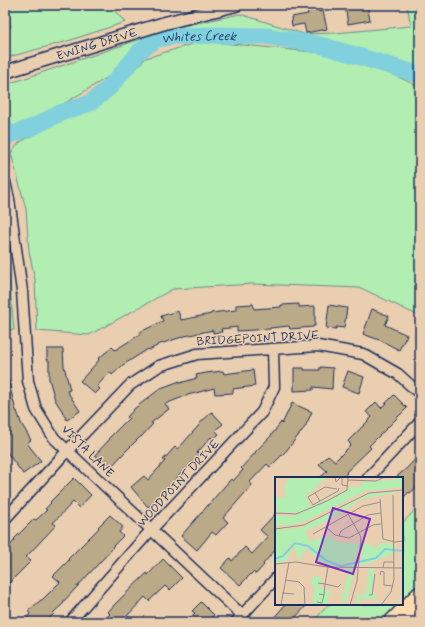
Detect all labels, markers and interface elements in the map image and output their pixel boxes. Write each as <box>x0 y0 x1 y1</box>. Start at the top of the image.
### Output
street label: EWING DRIVE <box>55 25 140 65</box>
water label: Whites Creek <box>160 28 238 48</box>
street label: BRIDGEPOINT DRIVE <box>196 328 320 350</box>
street label: VISTA LANE <box>58 422 117 481</box>
street label: WOODPOINT DRIVE <box>134 436 224 531</box>
inset map <box>275 477 403 605</box>

